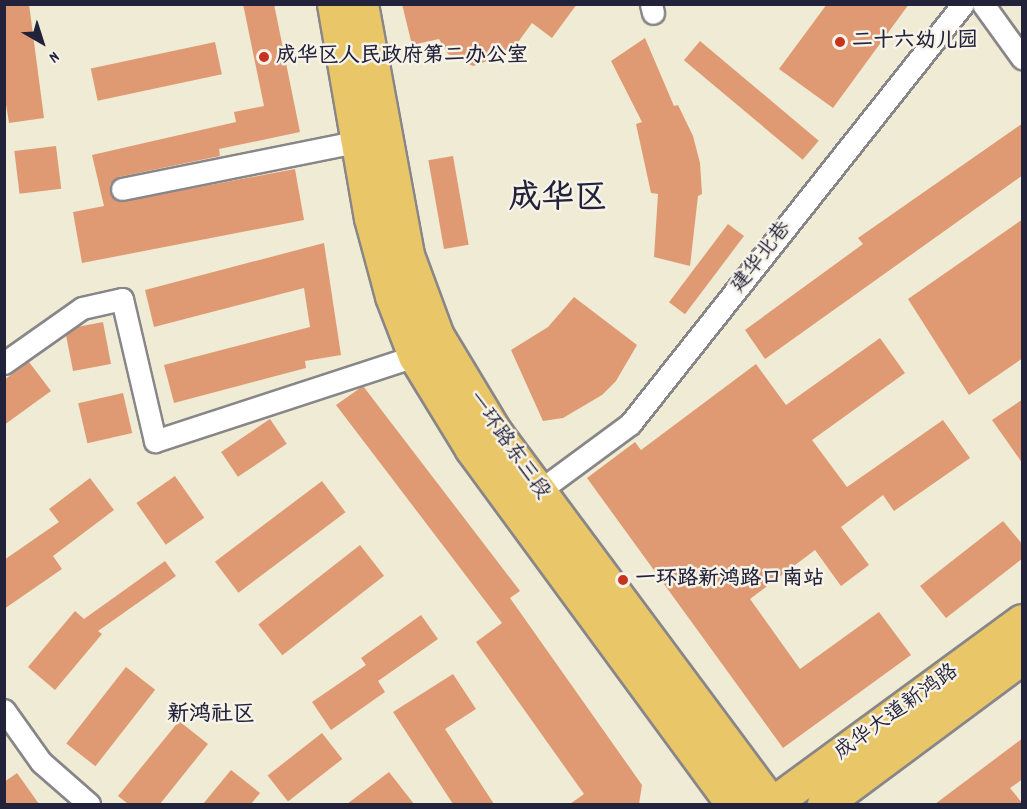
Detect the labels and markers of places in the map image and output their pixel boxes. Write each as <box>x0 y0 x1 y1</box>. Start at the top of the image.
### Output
place label: 二十六幼儿园 <box>852 29 978 55</box>
marker: 二十六幼儿园 <box>833 35 847 49</box>
place label: 成华区人民政府第二办公室 <box>276 44 528 70</box>
marker: 成华区人民政府第二办公室 <box>257 50 271 64</box>
place label: 一环路新鸿路口南站 <box>635 567 824 593</box>
marker: 一环路新鸿路口南站 <box>616 573 630 587</box>

